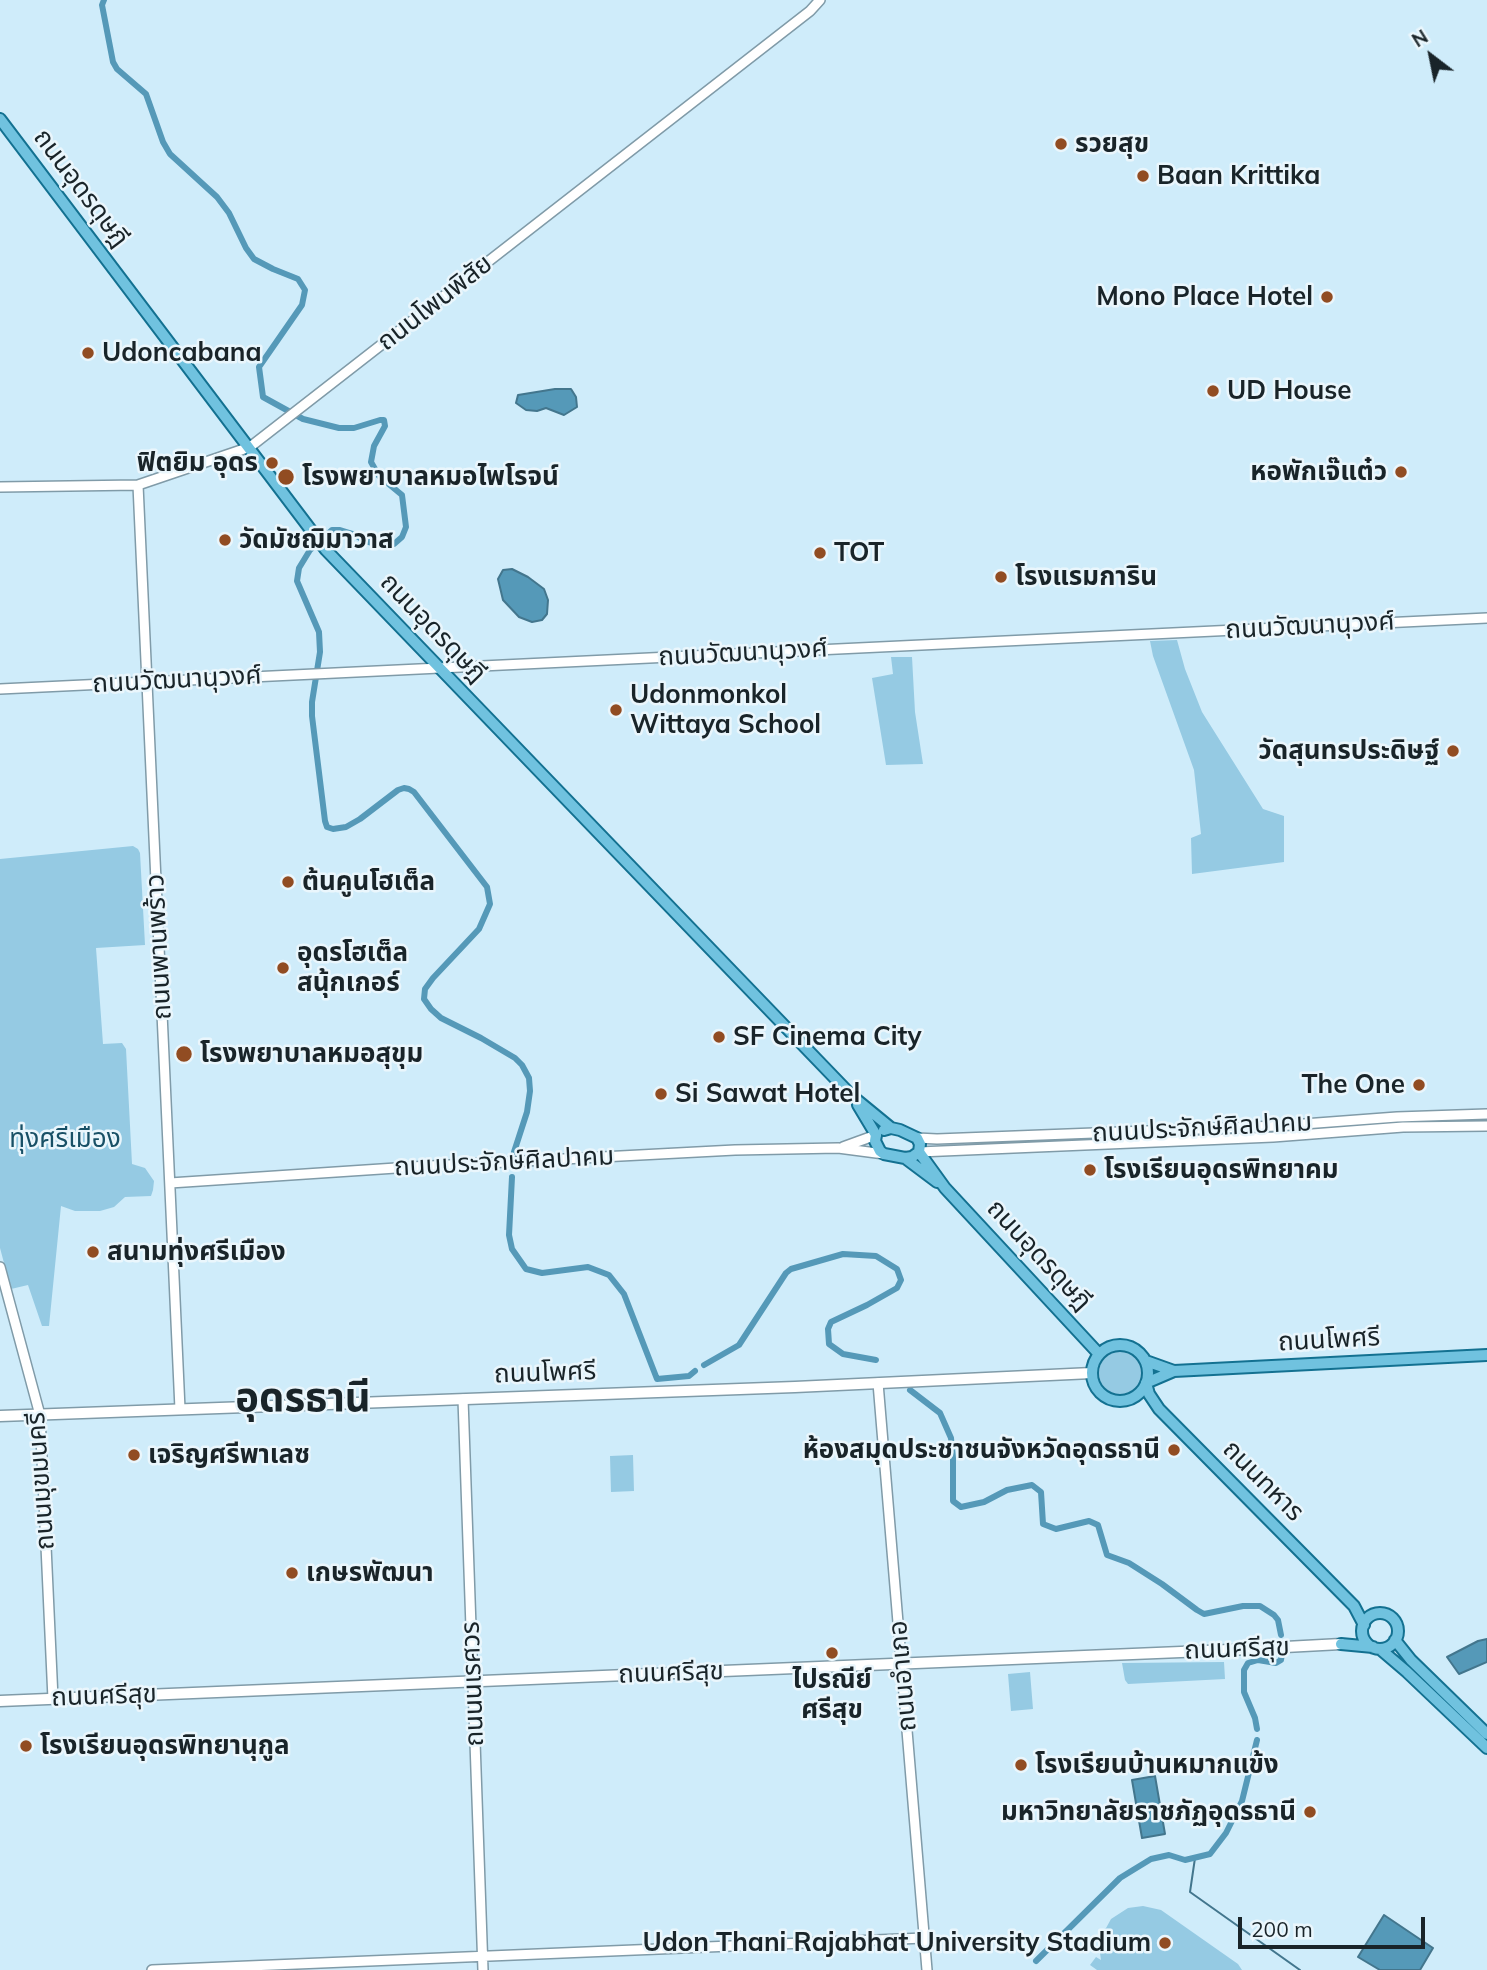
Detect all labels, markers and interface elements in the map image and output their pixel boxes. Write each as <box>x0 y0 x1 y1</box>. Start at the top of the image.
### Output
north arrow <box>1396 21 1466 91</box>
text: N <box>1407 24 1432 52</box>
street label: ถนนอุดรดุษฎี <box>27 123 135 253</box>
place label: รวยสุข <box>1075 128 1149 160</box>
marker: รวยสุข <box>1053 136 1069 152</box>
place label: Baan Krittika <box>1157 160 1320 192</box>
marker: Baan Krittika <box>1135 168 1151 184</box>
street label: ถนนโพนพิสัย <box>371 248 499 358</box>
place label: Mono Place Hotel <box>1096 281 1313 313</box>
marker: Mono Place Hotel <box>1319 289 1335 305</box>
place label: Udoncabana <box>102 337 262 369</box>
marker: Udoncabana <box>80 345 96 361</box>
place label: UD House <box>1227 375 1351 407</box>
marker: UD House <box>1205 383 1221 399</box>
place label: ฟิตยิม อุดร <box>137 447 258 479</box>
marker: ฟิตยิม อุดร <box>264 455 280 471</box>
place label: หอพักเจ๊แต๋ว <box>1250 456 1387 488</box>
place label: โรงพยาบาลหมอไพโรจน์ <box>302 461 559 493</box>
marker: หอพักเจ๊แต๋ว <box>1393 464 1409 480</box>
marker: โรงพยาบาลหมอไพโรจน์ <box>276 467 296 487</box>
place label: วัดมัชฌิมาวาส <box>239 524 394 556</box>
marker: วัดมัชฌิมาวาส <box>217 532 233 548</box>
place label: TOT <box>834 537 884 569</box>
marker: TOT <box>812 545 828 561</box>
place label: โรงแรมการิน <box>1015 561 1157 593</box>
street label: ถนนอุดรดุษฎี <box>373 567 493 689</box>
marker: โรงแรมการิน <box>993 569 1009 585</box>
street label: ถนนวัฒนานุวงศ์ <box>1225 606 1395 646</box>
street label: ถนนวัฒนานุวงศ์ <box>658 633 828 673</box>
street label: ถนนวัฒนานุวงศ์ <box>92 660 262 700</box>
place label: Udonmonkol Wittaya School <box>630 679 821 740</box>
marker: Udonmonkol Wittaya School <box>608 702 624 718</box>
place label: วัดสุนทรประดิษฐ์ <box>1258 735 1439 767</box>
marker: วัดสุนทรประดิษฐ์ <box>1445 743 1461 759</box>
place label: ต้นคูนโฮเต็ล <box>302 866 435 898</box>
street label: ถนนพานพร้าว <box>140 873 178 1021</box>
marker: ต้นคูนโฮเต็ล <box>280 874 296 890</box>
place label: อุดรโฮเต็ล สนุ้กเกอร์ <box>297 937 408 998</box>
marker: อุดรโฮเต็ล สนุ้กเกอร์ <box>275 960 291 976</box>
place label: SF Cinema City <box>733 1021 922 1053</box>
marker: SF Cinema City <box>711 1029 727 1045</box>
place label: โรงพยาบาลหมอสุขุม <box>200 1038 423 1070</box>
marker: โรงพยาบาลหมอสุขุม <box>174 1044 194 1064</box>
place label: The One <box>1301 1069 1405 1101</box>
marker: The One <box>1411 1077 1427 1093</box>
place label: Si Sawat Hotel <box>675 1078 860 1110</box>
marker: Si Sawat Hotel <box>653 1086 669 1102</box>
street label: ถนนประจักษ์ศิลปาคม <box>1091 1107 1313 1149</box>
park label: ทุ่งศรีเมือง <box>9 1123 121 1155</box>
street label: ถนนประจักษ์ศิลปาคม <box>393 1141 615 1183</box>
place label: โรงเรียนอุดรพิทยาคม <box>1104 1154 1339 1186</box>
marker: โรงเรียนอุดรพิทยาคม <box>1082 1162 1098 1178</box>
street label: ถนนอุดรดุษฎี <box>980 1193 1098 1317</box>
place label: สนามทุ่งศรีเมือง <box>107 1236 286 1268</box>
marker: สนามทุ่งศรีเมือง <box>85 1244 101 1260</box>
street label: ถนนโพศรี <box>1277 1322 1381 1358</box>
street label: ถนนโพศรี <box>493 1356 597 1390</box>
district label: อุดรธานี <box>235 1375 371 1423</box>
street label: ถนนมุขมนครี <box>21 1411 61 1551</box>
place label: ห้องสมุดประชาชนจังหวัดอุดรธานี <box>803 1434 1160 1466</box>
street label: ถนนทหาร <box>1216 1434 1310 1528</box>
place label: เจริญศรีพาเลซ <box>148 1439 310 1471</box>
marker: ห้องสมุดประชาชนจังหวัดอุดรธานี <box>1166 1442 1182 1458</box>
marker: เจริญศรีพาเลซ <box>126 1447 142 1463</box>
place label: เกษรพัฒนา <box>306 1557 434 1589</box>
marker: เกษรพัฒนา <box>284 1565 300 1581</box>
street label: ถนนอำเภอ <box>883 1619 923 1733</box>
street label: ถนนนเรศวร <box>455 1621 491 1747</box>
street label: ถนนศรีสุข <box>1184 1632 1290 1666</box>
marker: ไปรณีย์ ศรีสุข <box>824 1645 840 1661</box>
street label: ถนนศรีสุข <box>618 1656 724 1690</box>
place label: ไปรณีย์ ศรีสุข <box>792 1664 872 1726</box>
street label: ถนนศรีสุข <box>51 1679 157 1713</box>
place label: โรงเรียนอุดรพิทยานุกูล <box>40 1730 290 1762</box>
marker: โรงเรียนอุดรพิทยานุกูล <box>18 1738 34 1754</box>
place label: โรงเรียนบ้านหมากแข้ง <box>1035 1749 1279 1781</box>
marker: โรงเรียนบ้านหมากแข้ง <box>1013 1757 1029 1773</box>
place label: มหาวิทยาลัยราชภัฏอุดรธานี <box>1001 1796 1296 1828</box>
marker: มหาวิทยาลัยราชภัฏอุดรธานี <box>1302 1804 1318 1820</box>
scale bar <box>1242 1904 1429 1948</box>
text: 200 m <box>1251 1916 1313 1942</box>
place label: Udon Thani Rajabhat University Stadium <box>642 1927 1151 1959</box>
marker: Udon Thani Rajabhat University Stadium <box>1157 1935 1173 1951</box>

